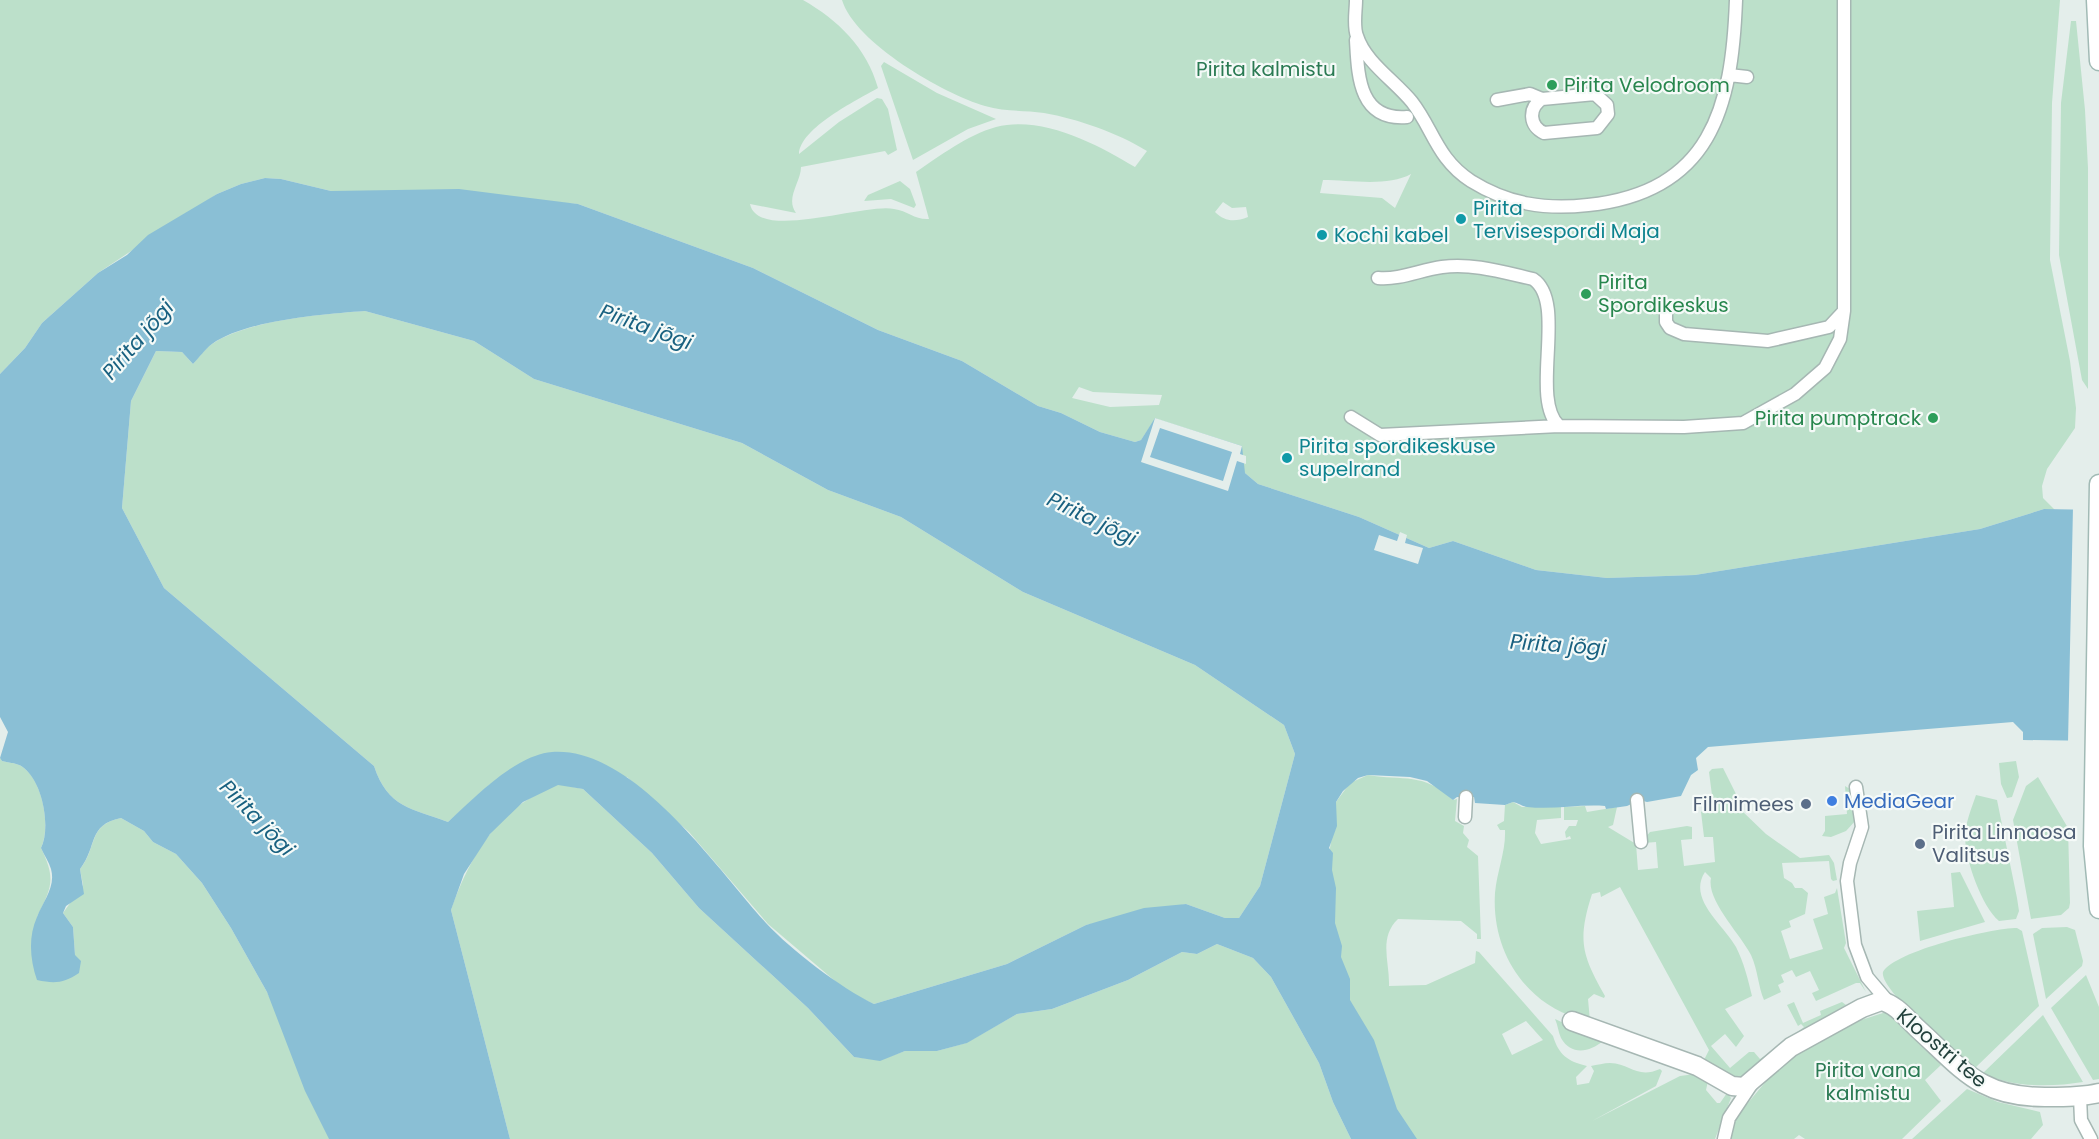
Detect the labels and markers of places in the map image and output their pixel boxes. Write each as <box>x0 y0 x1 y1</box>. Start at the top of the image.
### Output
place label: Pirita Velodroom <box>1564 71 1730 99</box>
marker: Pirita Velodroom <box>1545 78 1559 92</box>
place label: Pirita Tervisespordi Maja <box>1473 194 1660 245</box>
marker: Pirita Tervisespordi Maja <box>1454 212 1468 226</box>
place label: Kochi kabel <box>1334 221 1449 249</box>
marker: Kochi kabel <box>1315 228 1329 242</box>
place label: Pirita Spordikeskus <box>1598 268 1729 319</box>
marker: Pirita Spordikeskus <box>1579 287 1593 301</box>
place label: Pirita pumptrack <box>1755 404 1922 432</box>
marker: Pirita pumptrack <box>1926 411 1940 425</box>
place label: Pirita spordikeskuse supelrand <box>1299 432 1496 483</box>
marker: Pirita spordikeskuse supelrand <box>1280 451 1294 465</box>
place label: MediaGear <box>1844 787 1955 815</box>
place label: Filmimees <box>1693 790 1794 818</box>
marker: MediaGear <box>1825 794 1839 808</box>
marker: Filmimees <box>1799 797 1813 811</box>
place label: Pirita Linnaosa Valitsus <box>1932 818 2076 869</box>
marker: Pirita Linnaosa Valitsus <box>1913 837 1927 851</box>

